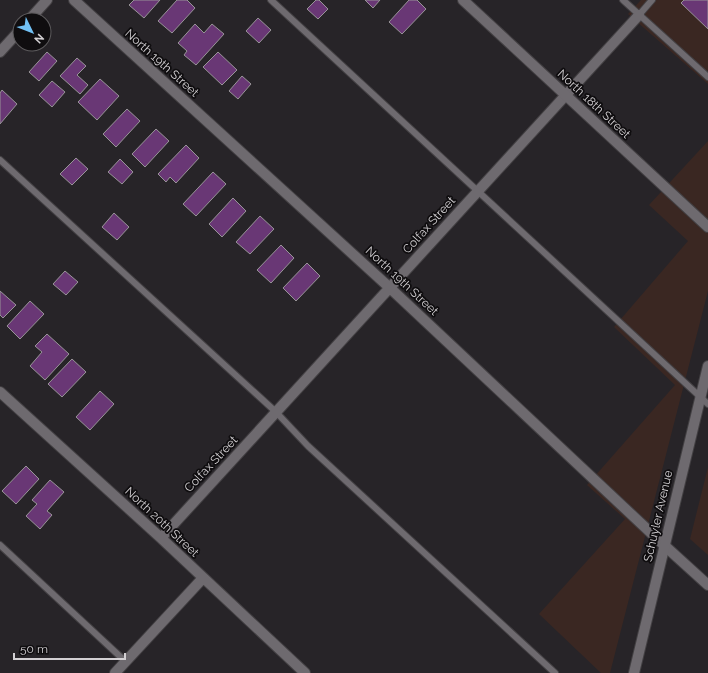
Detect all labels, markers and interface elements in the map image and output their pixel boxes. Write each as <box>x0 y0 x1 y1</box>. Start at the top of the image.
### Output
north arrow <box>12 12 52 52</box>
street label: North 19th Street <box>122 26 202 100</box>
text: N <box>31 31 47 46</box>
street label: North 18th Street <box>555 67 633 141</box>
street label: Colfax Street <box>400 194 458 256</box>
street label: North 19th Street <box>363 244 441 318</box>
street label: Colfax Street <box>181 433 241 495</box>
street label: Schuyler Avenue <box>641 469 675 563</box>
street label: North 20th Street <box>122 484 202 560</box>
scale bar <box>14 635 125 661</box>
text: 50 m <box>20 642 48 656</box>

